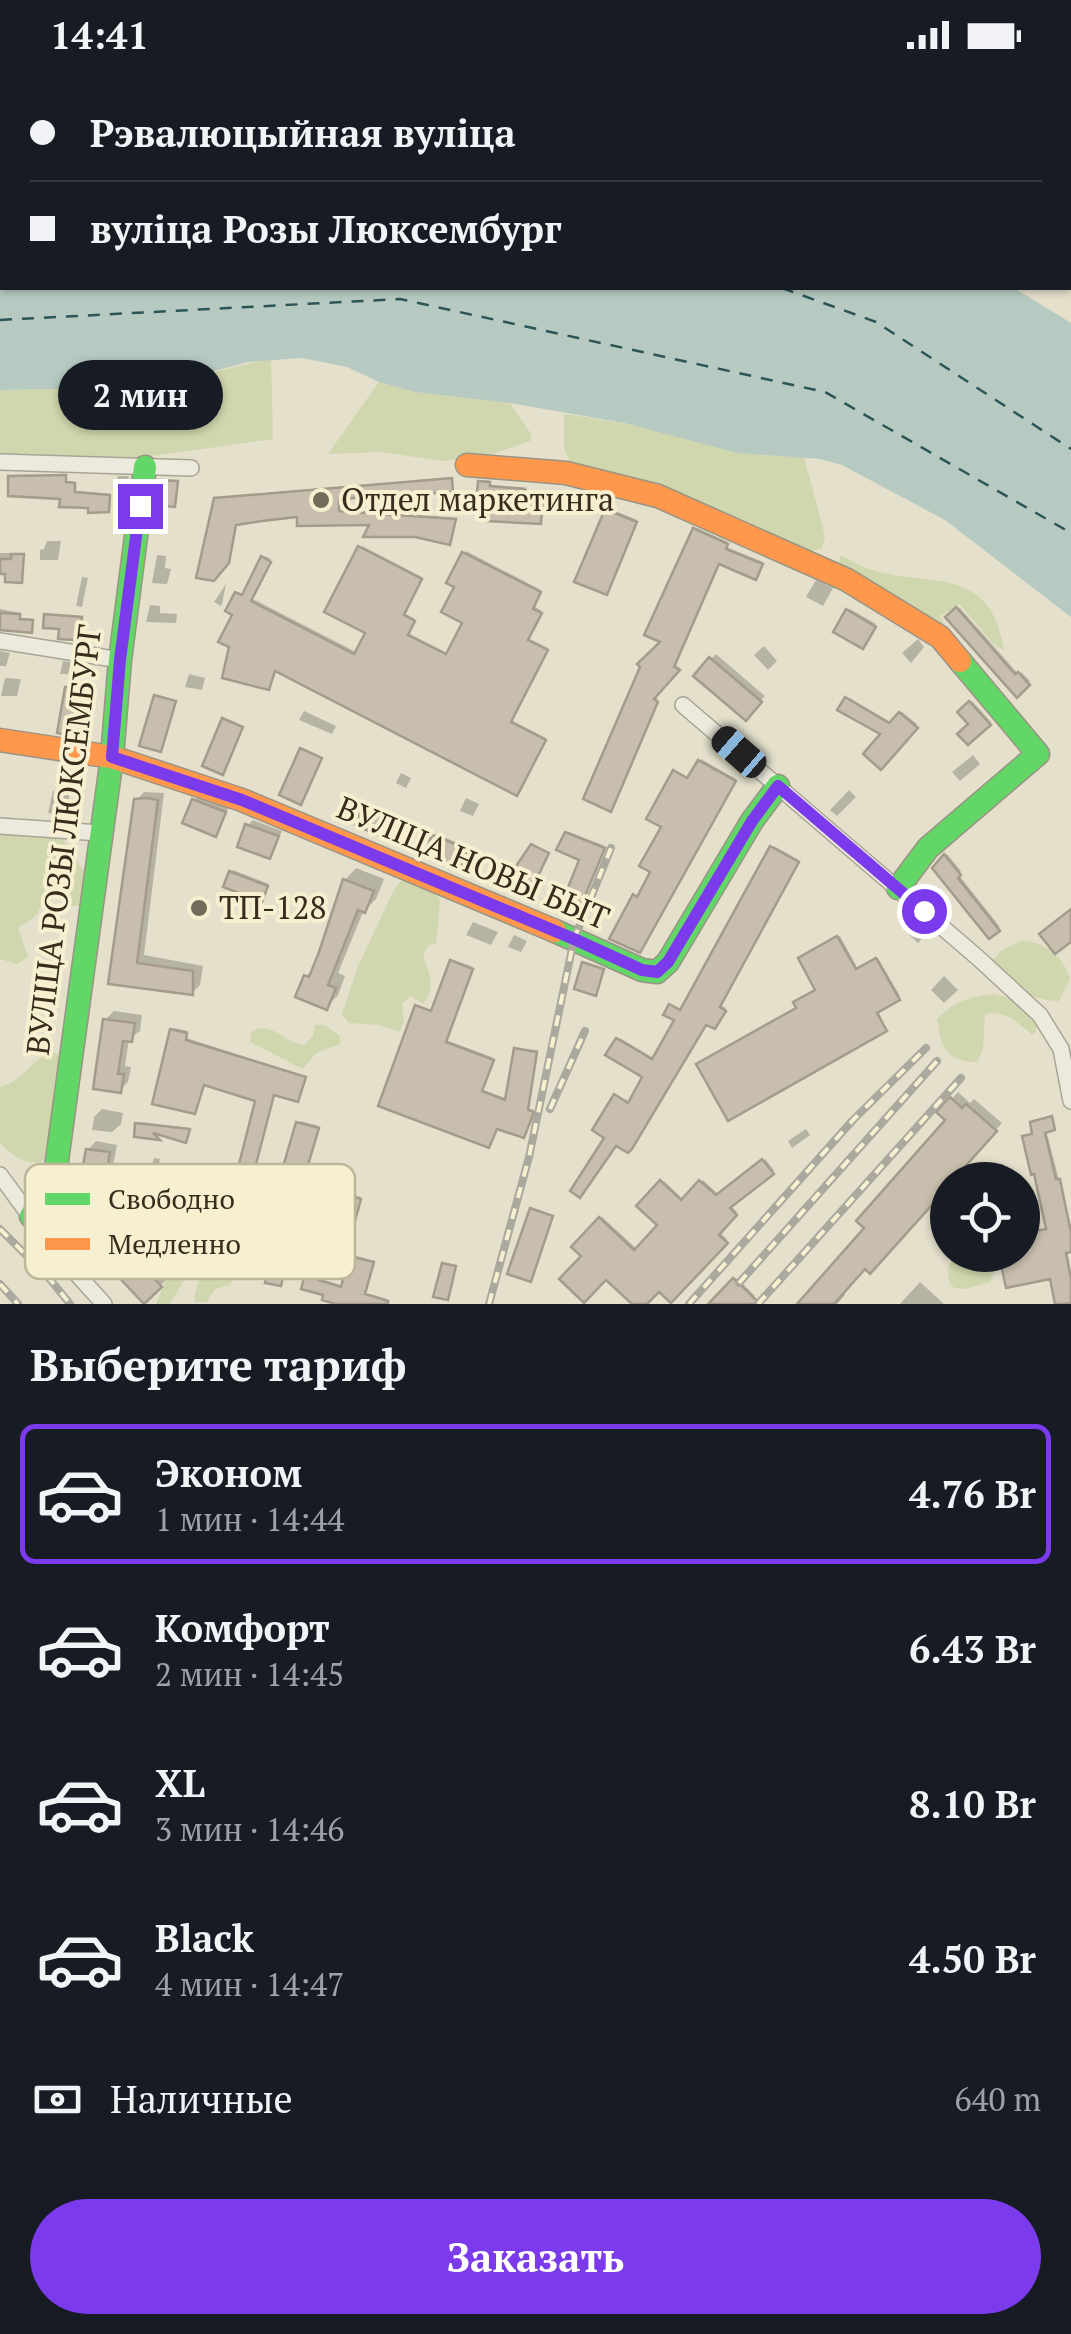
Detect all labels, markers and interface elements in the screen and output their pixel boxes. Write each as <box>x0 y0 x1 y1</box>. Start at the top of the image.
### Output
text: 14:41 <box>50 10 149 60</box>
text: Рэвалюцыйная вуліца <box>90 108 516 158</box>
text: вуліца Розы Люксембург <box>90 204 562 254</box>
callout: 2 мин <box>58 361 222 431</box>
text: 2 мин <box>93 374 188 416</box>
place label: Отдел маркетинга <box>341 478 614 520</box>
route end <box>118 484 163 529</box>
marker: Отдел маркетинга <box>310 489 332 511</box>
street label: ВУЛІЦА РОЗЫ ЛЮКСЕМБУРГ <box>16 622 110 1057</box>
car <box>707 721 771 783</box>
street label: ВУЛІЦА НОВЫ БЫТ <box>331 786 616 938</box>
place label: ТП-128 <box>219 886 327 928</box>
route start <box>902 889 947 934</box>
marker: ТП-128 <box>188 897 210 919</box>
map controls <box>930 1162 1040 1272</box>
button: locate <box>930 1162 1040 1272</box>
legend <box>25 1164 355 1279</box>
text: Свободно <box>108 1180 235 1217</box>
text: Медленно <box>108 1225 241 1262</box>
text: Выберите тариф <box>30 1334 406 1394</box>
text: Эконом <box>155 1448 302 1498</box>
icon: car <box>35 1449 125 1539</box>
text: 4.76 Br <box>909 1469 1036 1519</box>
text: 1 мин · 14:44 <box>155 1498 344 1540</box>
text: Комфорт <box>155 1603 330 1653</box>
icon: car <box>35 1604 125 1694</box>
text: 6.43 Br <box>909 1624 1036 1674</box>
text: 2 мин · 14:45 <box>155 1653 344 1695</box>
text: XL <box>155 1758 205 1808</box>
icon: car <box>35 1759 125 1849</box>
text: 8.10 Br <box>909 1779 1036 1829</box>
text: 3 мин · 14:46 <box>155 1808 344 1850</box>
text: Black <box>155 1913 254 1963</box>
icon: car <box>35 1914 125 2004</box>
text: 4.50 Br <box>909 1934 1036 1984</box>
text: 4 мин · 14:47 <box>155 1963 344 2005</box>
icon: cash <box>30 2072 85 2127</box>
text: Наличные <box>110 2074 293 2124</box>
text: 640 m <box>954 2078 1041 2120</box>
button: Заказать <box>30 2199 1041 2314</box>

